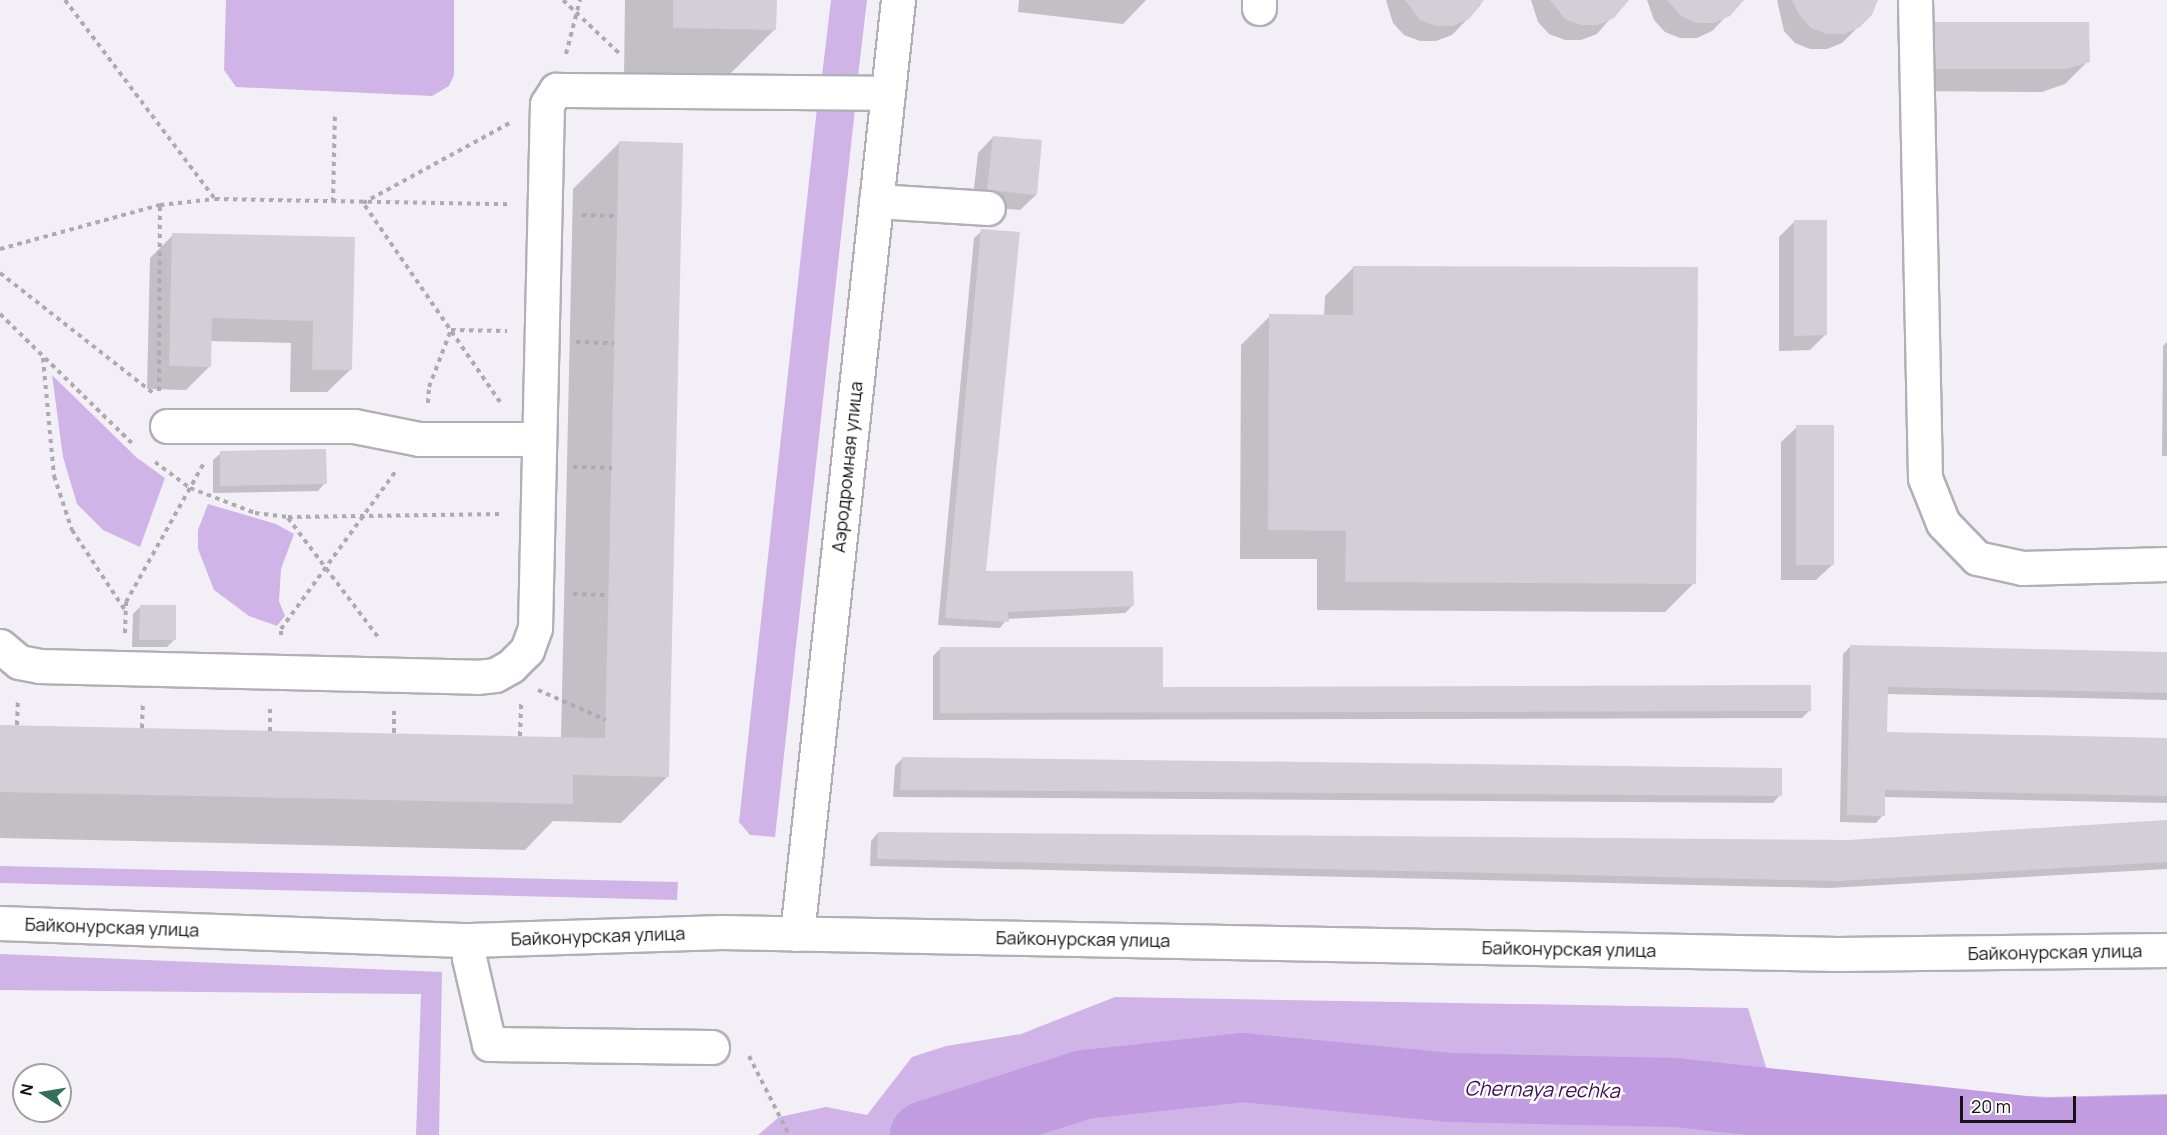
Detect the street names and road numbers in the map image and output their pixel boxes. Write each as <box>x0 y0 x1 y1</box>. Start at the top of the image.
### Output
street label: Аэродромная улица <box>827 380 867 554</box>
street label: Байконурская улица <box>24 913 200 941</box>
street label: Байконурская улица <box>510 922 686 950</box>
street label: Байконурская улица <box>996 927 1170 951</box>
street label: Байконурская улица <box>1482 937 1656 961</box>
street label: Байконурская улица <box>1968 940 2142 964</box>

